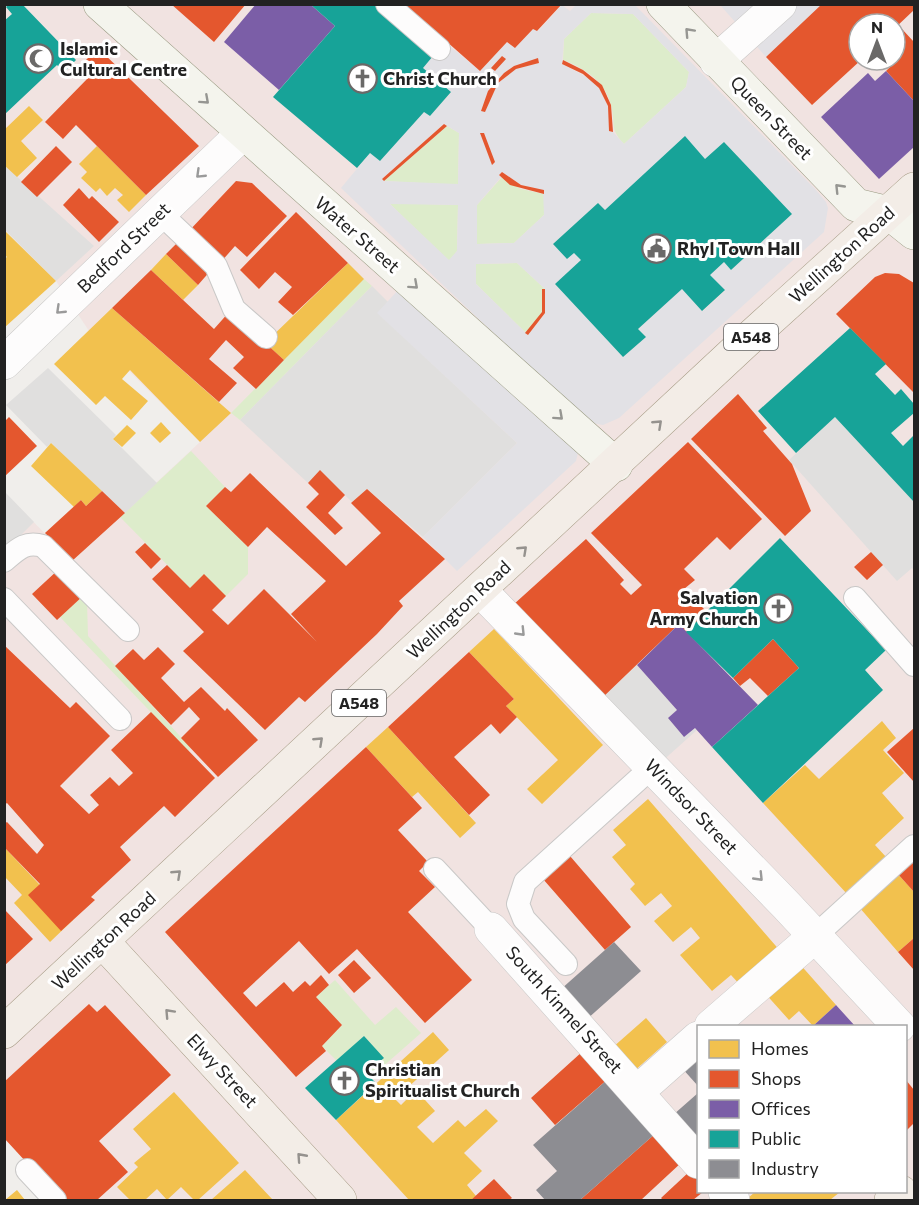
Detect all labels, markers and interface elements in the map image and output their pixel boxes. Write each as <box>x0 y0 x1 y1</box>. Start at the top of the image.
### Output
north arrow <box>847 12 907 72</box>
text: N <box>871 17 883 36</box>
one-way arrow <box>685 29 696 39</box>
place label: Islamic Cultural Centre <box>60 37 187 80</box>
mosque icon: Islamic Cultural Centre <box>23 43 55 75</box>
church icon: Christ Church <box>346 63 378 95</box>
place label: Christ Church <box>383 67 497 89</box>
street label: Queen Street <box>726 71 817 164</box>
one-way arrow <box>198 93 209 104</box>
one-way arrow <box>197 167 208 178</box>
one-way arrow <box>836 184 847 195</box>
street label: Water Street <box>311 191 405 277</box>
street label: Bedford Street <box>72 197 174 297</box>
street label: Wellington Road <box>784 201 899 307</box>
public building icon: Rhyl Town Hall <box>640 233 672 265</box>
place label: Rhyl Town Hall <box>677 237 800 259</box>
one-way arrow <box>407 278 418 289</box>
one-way arrow <box>56 302 67 313</box>
road number: A548 <box>724 324 778 350</box>
one-way arrow <box>552 409 563 420</box>
one-way arrow <box>651 421 662 432</box>
one-way arrow <box>517 546 527 557</box>
street label: Wellington Road <box>402 555 515 663</box>
place label: Salvation Army Church <box>650 586 758 629</box>
church icon: Salvation Army Church <box>763 592 795 624</box>
one-way arrow <box>514 625 525 636</box>
road number: A548 <box>332 690 386 716</box>
one-way arrow <box>312 737 323 748</box>
street label: Windsor Street <box>641 754 743 859</box>
one-way arrow <box>170 870 181 881</box>
one-way arrow <box>752 870 763 881</box>
street label: Wellington Road <box>47 886 160 994</box>
street label: South Kinmel Street <box>502 941 628 1077</box>
one-way arrow <box>165 1010 176 1020</box>
legend <box>697 1025 907 1193</box>
street label: Elwy Street <box>183 1029 263 1112</box>
text: Homes <box>751 1037 809 1059</box>
place label: Christian Spiritualist Church <box>365 1058 520 1101</box>
church icon: Christian Spiritualist Church <box>328 1064 360 1096</box>
text: Shops <box>751 1067 801 1089</box>
text: Offices <box>751 1097 811 1119</box>
text: Public <box>751 1127 801 1149</box>
one-way arrow <box>297 1154 308 1164</box>
text: Industry <box>751 1157 819 1179</box>

